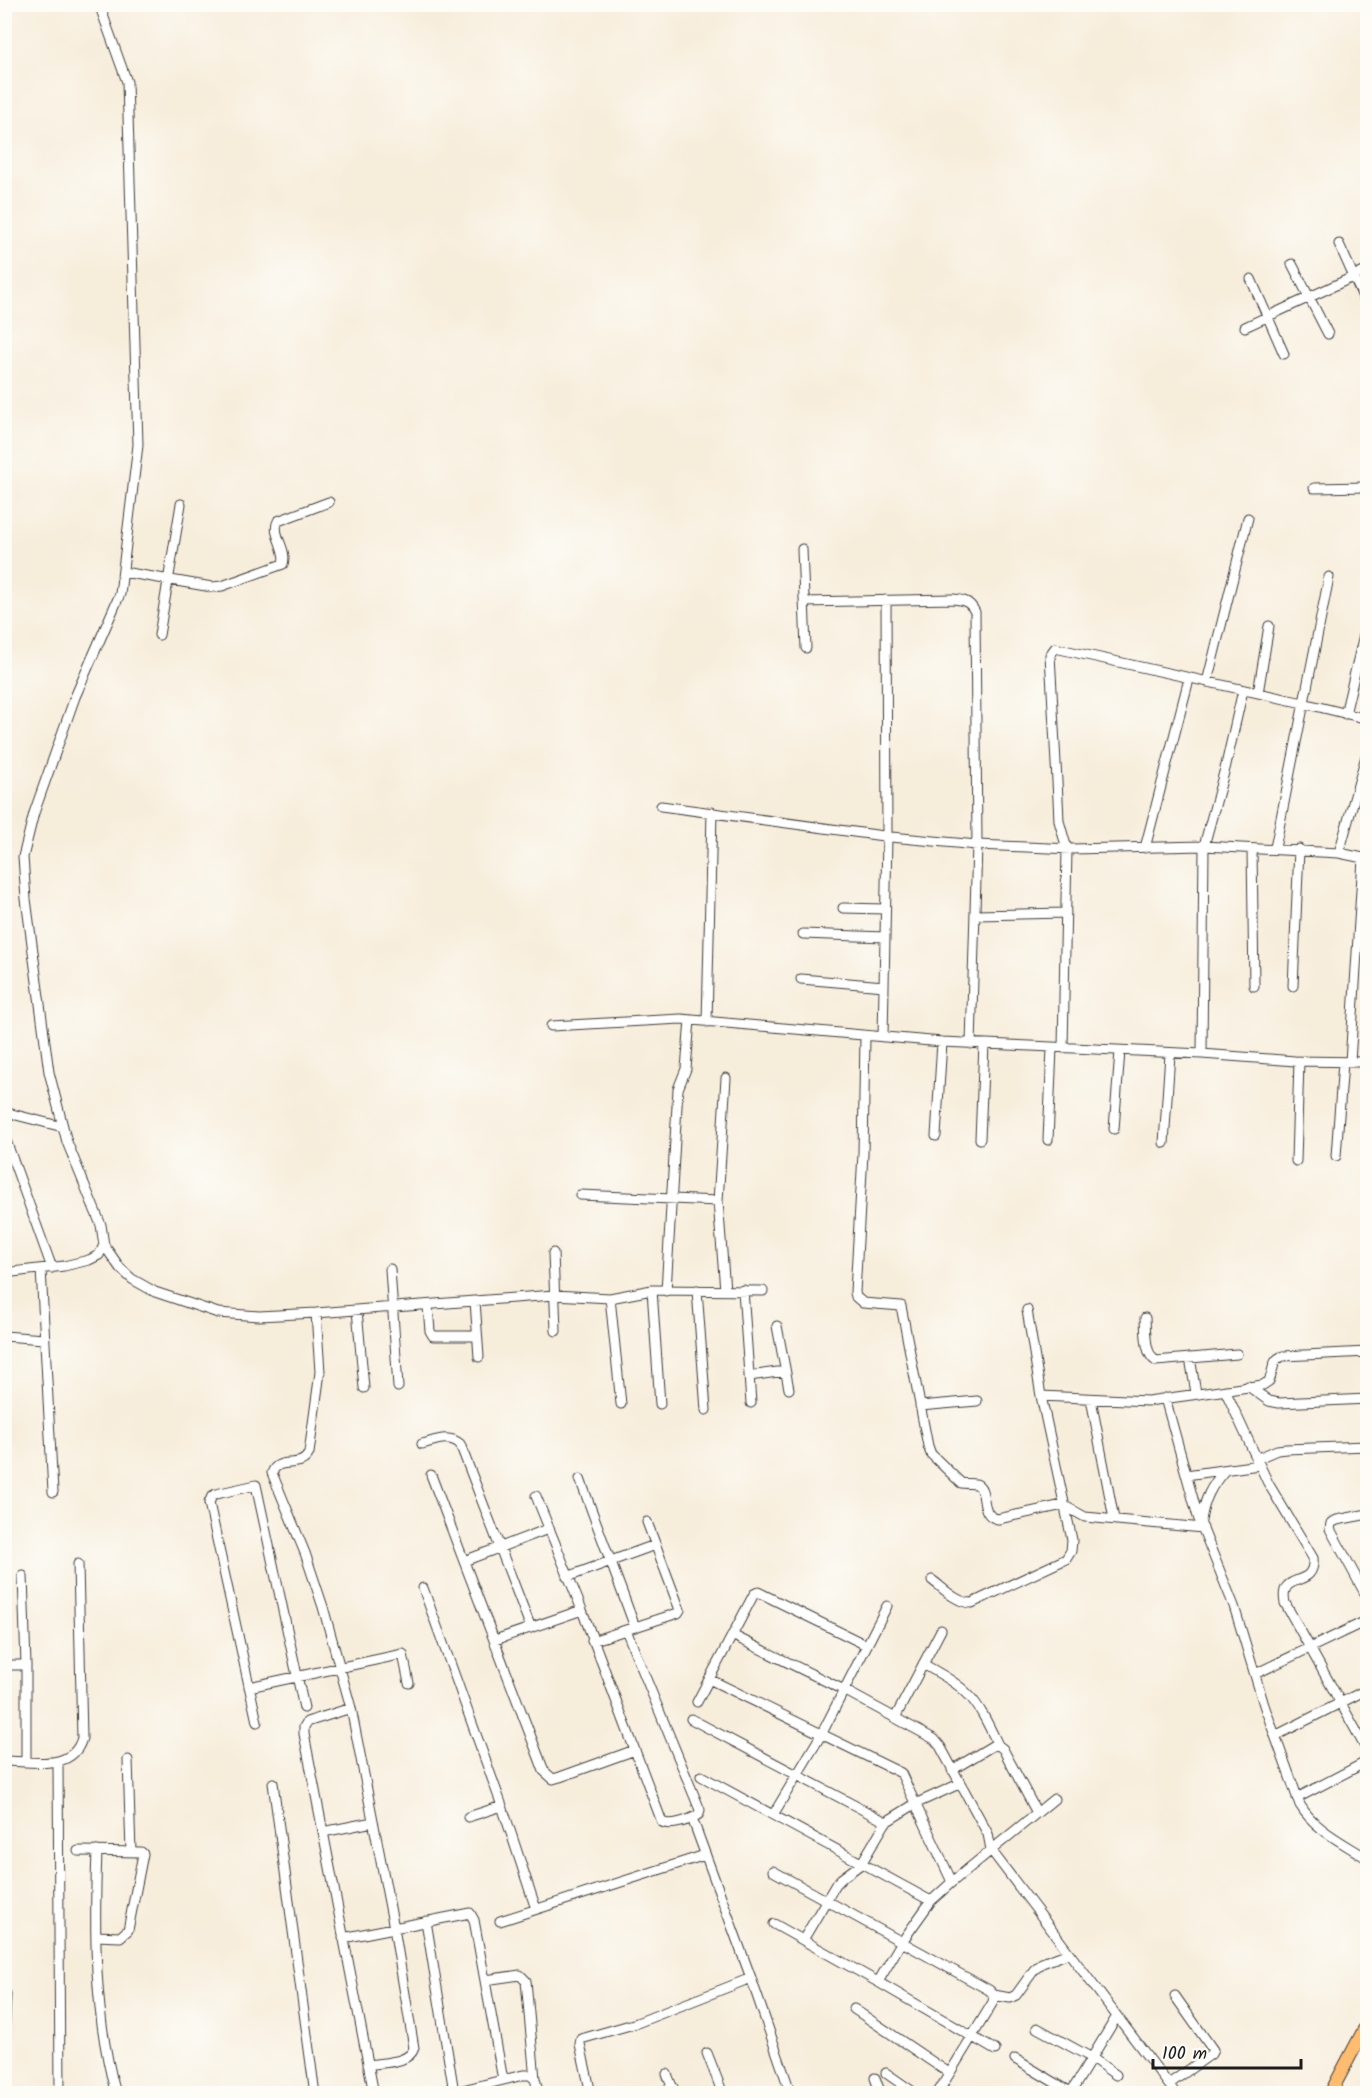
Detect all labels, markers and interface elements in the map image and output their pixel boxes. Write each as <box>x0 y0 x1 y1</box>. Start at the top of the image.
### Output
scale bar <box>1153 2032 1302 2070</box>
text: 100 m <box>1162 2040 1207 2069</box>

